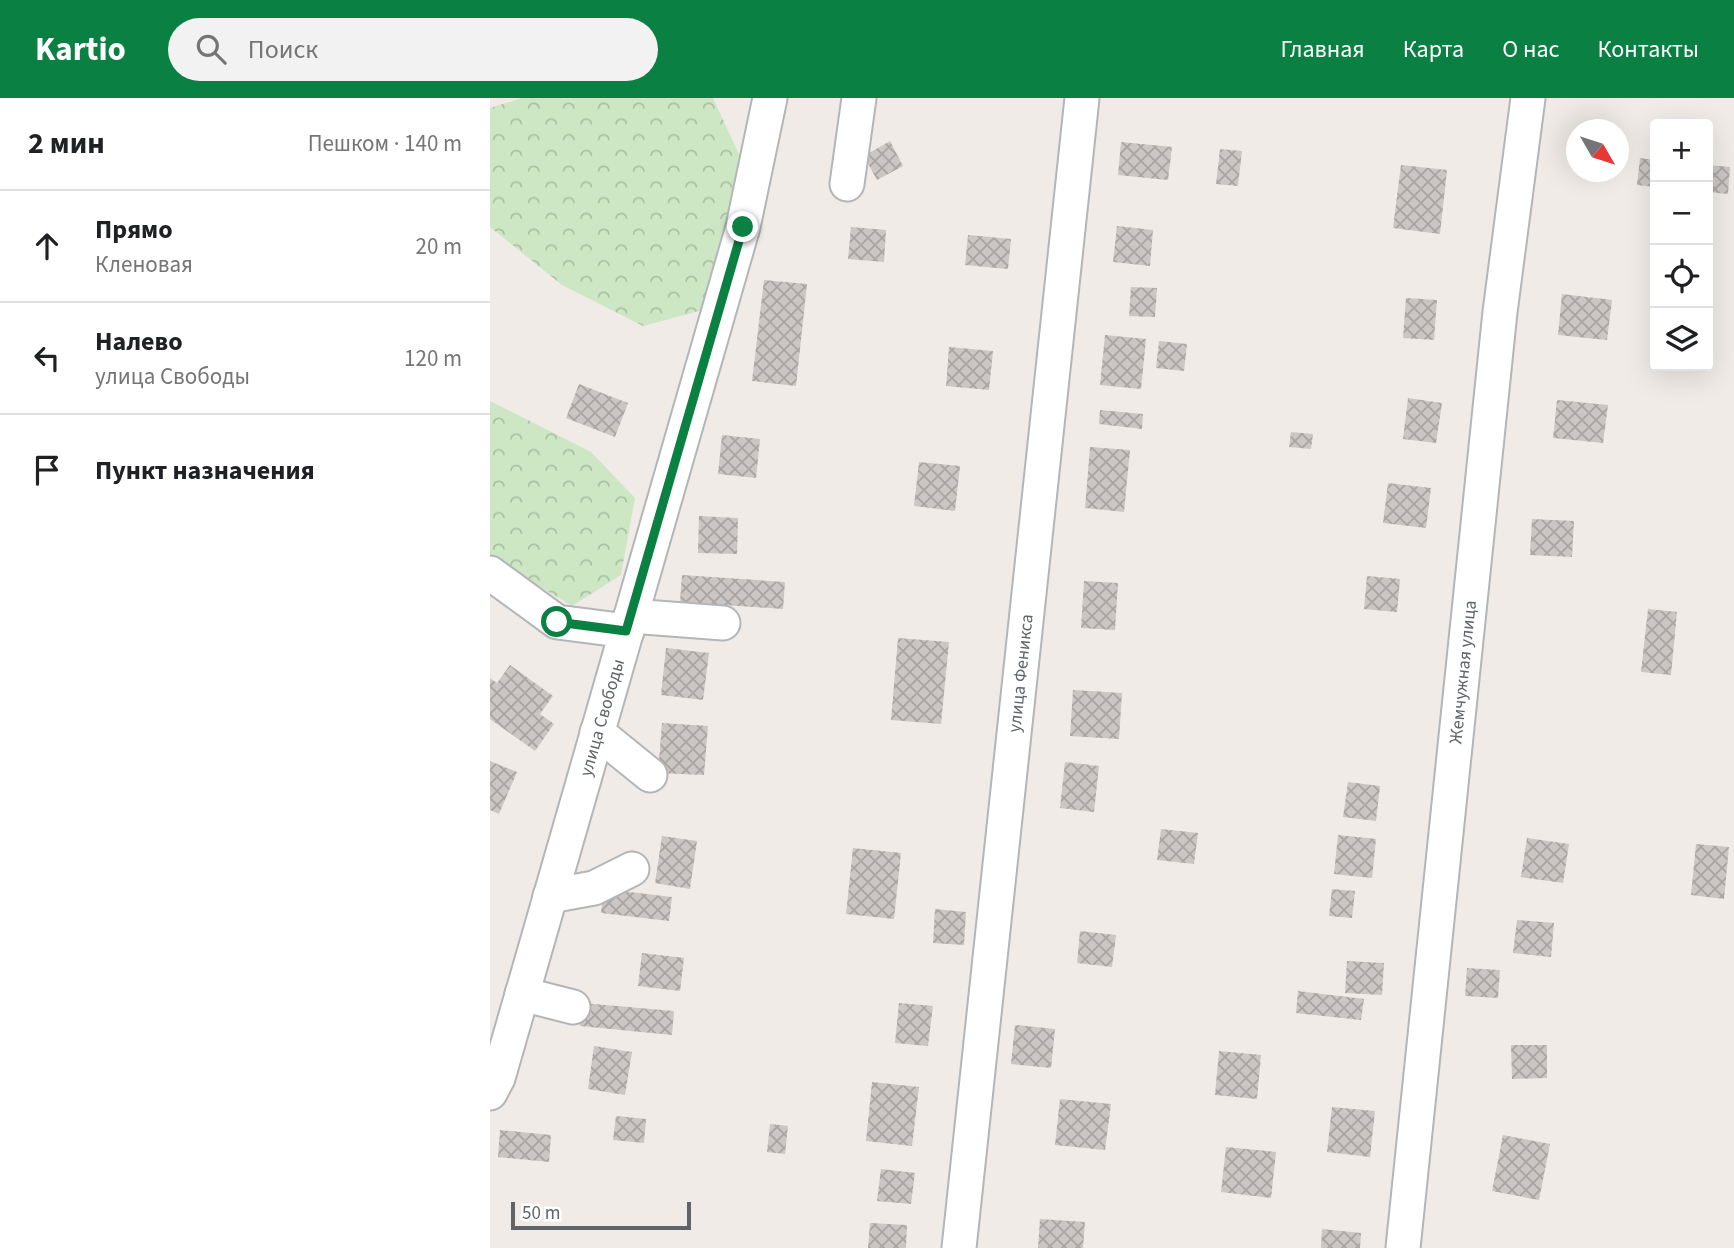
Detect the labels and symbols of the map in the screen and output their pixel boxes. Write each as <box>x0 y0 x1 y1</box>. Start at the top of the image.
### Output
north arrow <box>1566 119 1629 182</box>
route end <box>727 211 758 242</box>
street label: Жемчужная улица <box>1443 599 1483 745</box>
route start <box>541 606 572 637</box>
street label: улица Феникса <box>1002 613 1040 734</box>
street label: улица Свободы <box>573 656 631 780</box>
scale bar <box>511 1199 691 1231</box>

